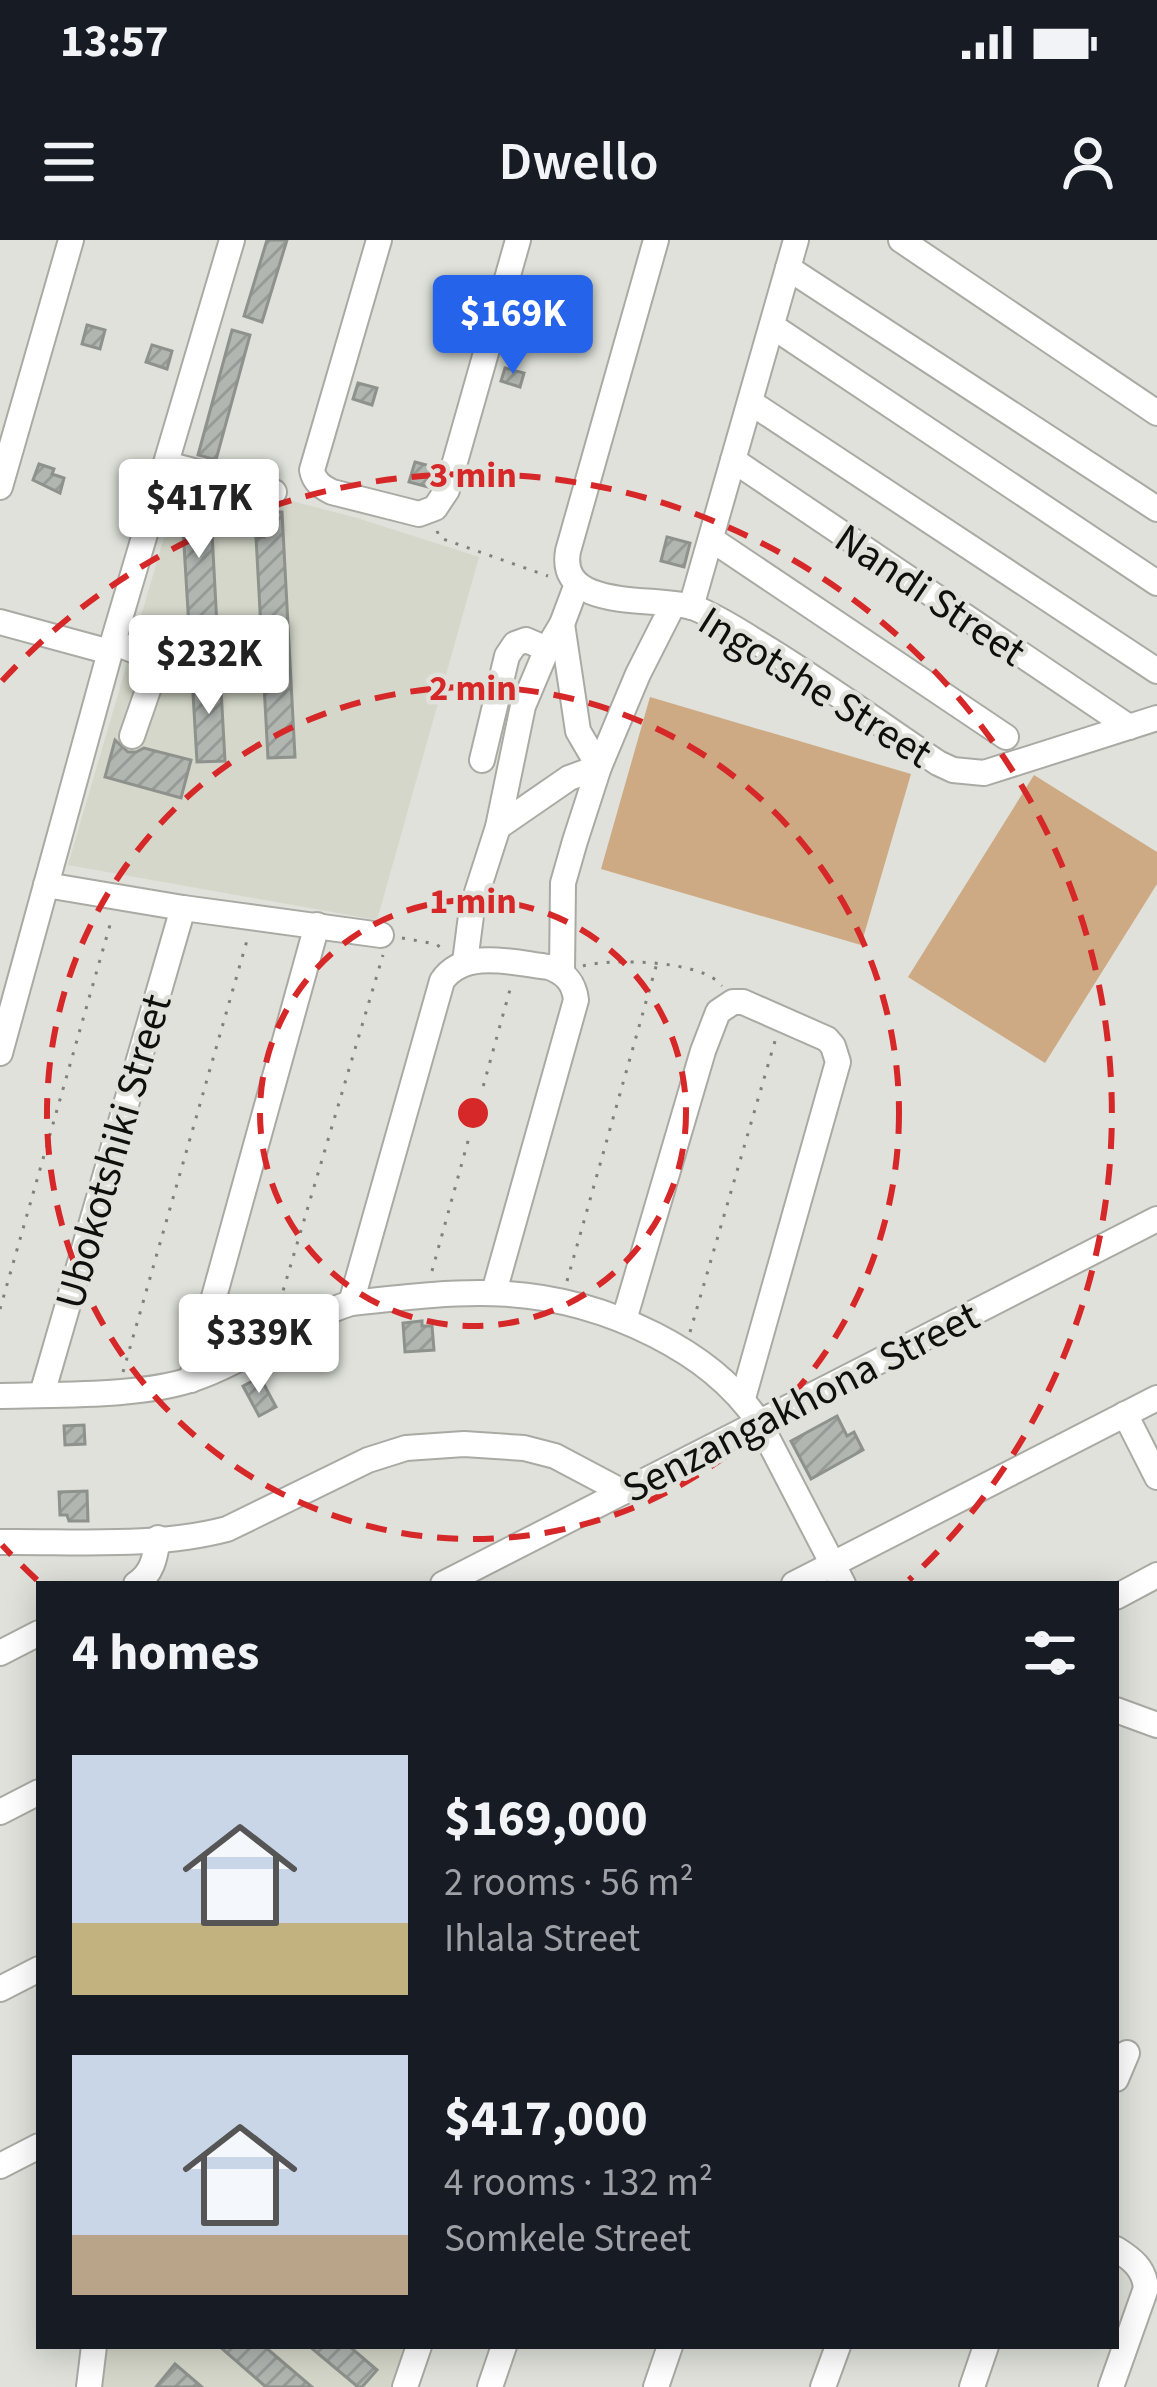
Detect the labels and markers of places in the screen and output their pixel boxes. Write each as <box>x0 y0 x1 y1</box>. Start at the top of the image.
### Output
pin: $169K <box>429 275 597 377</box>
pin: $417K <box>115 459 283 561</box>
pin: $232K <box>125 615 293 717</box>
centre of rings <box>452 1092 494 1134</box>
pin: $339K <box>175 1294 343 1396</box>

